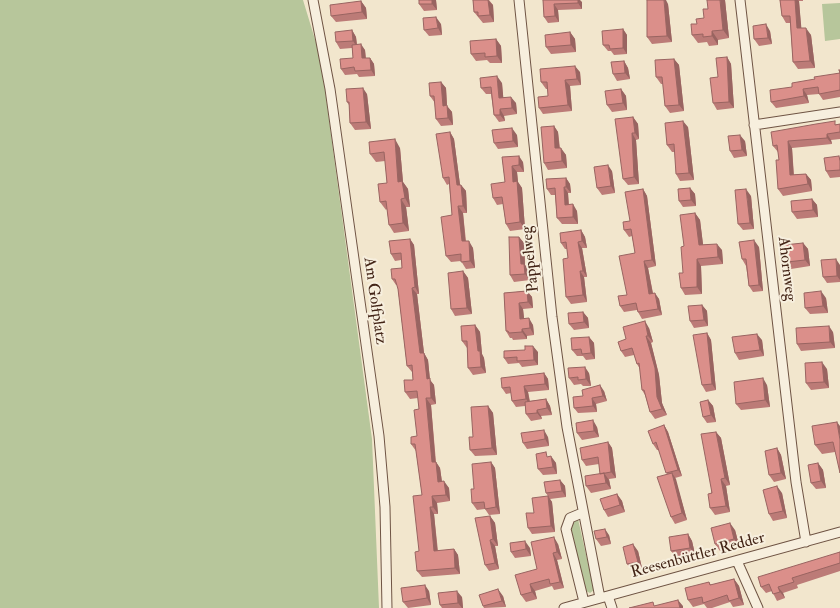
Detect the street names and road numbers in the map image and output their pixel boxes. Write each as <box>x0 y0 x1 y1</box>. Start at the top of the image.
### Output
street label: Pappelweg <box>518 225 544 293</box>
street label: Ahornweg <box>773 236 799 302</box>
street label: Am Golfplatz <box>358 256 390 346</box>
street label: Reesenbüttler Redder <box>629 529 767 583</box>

